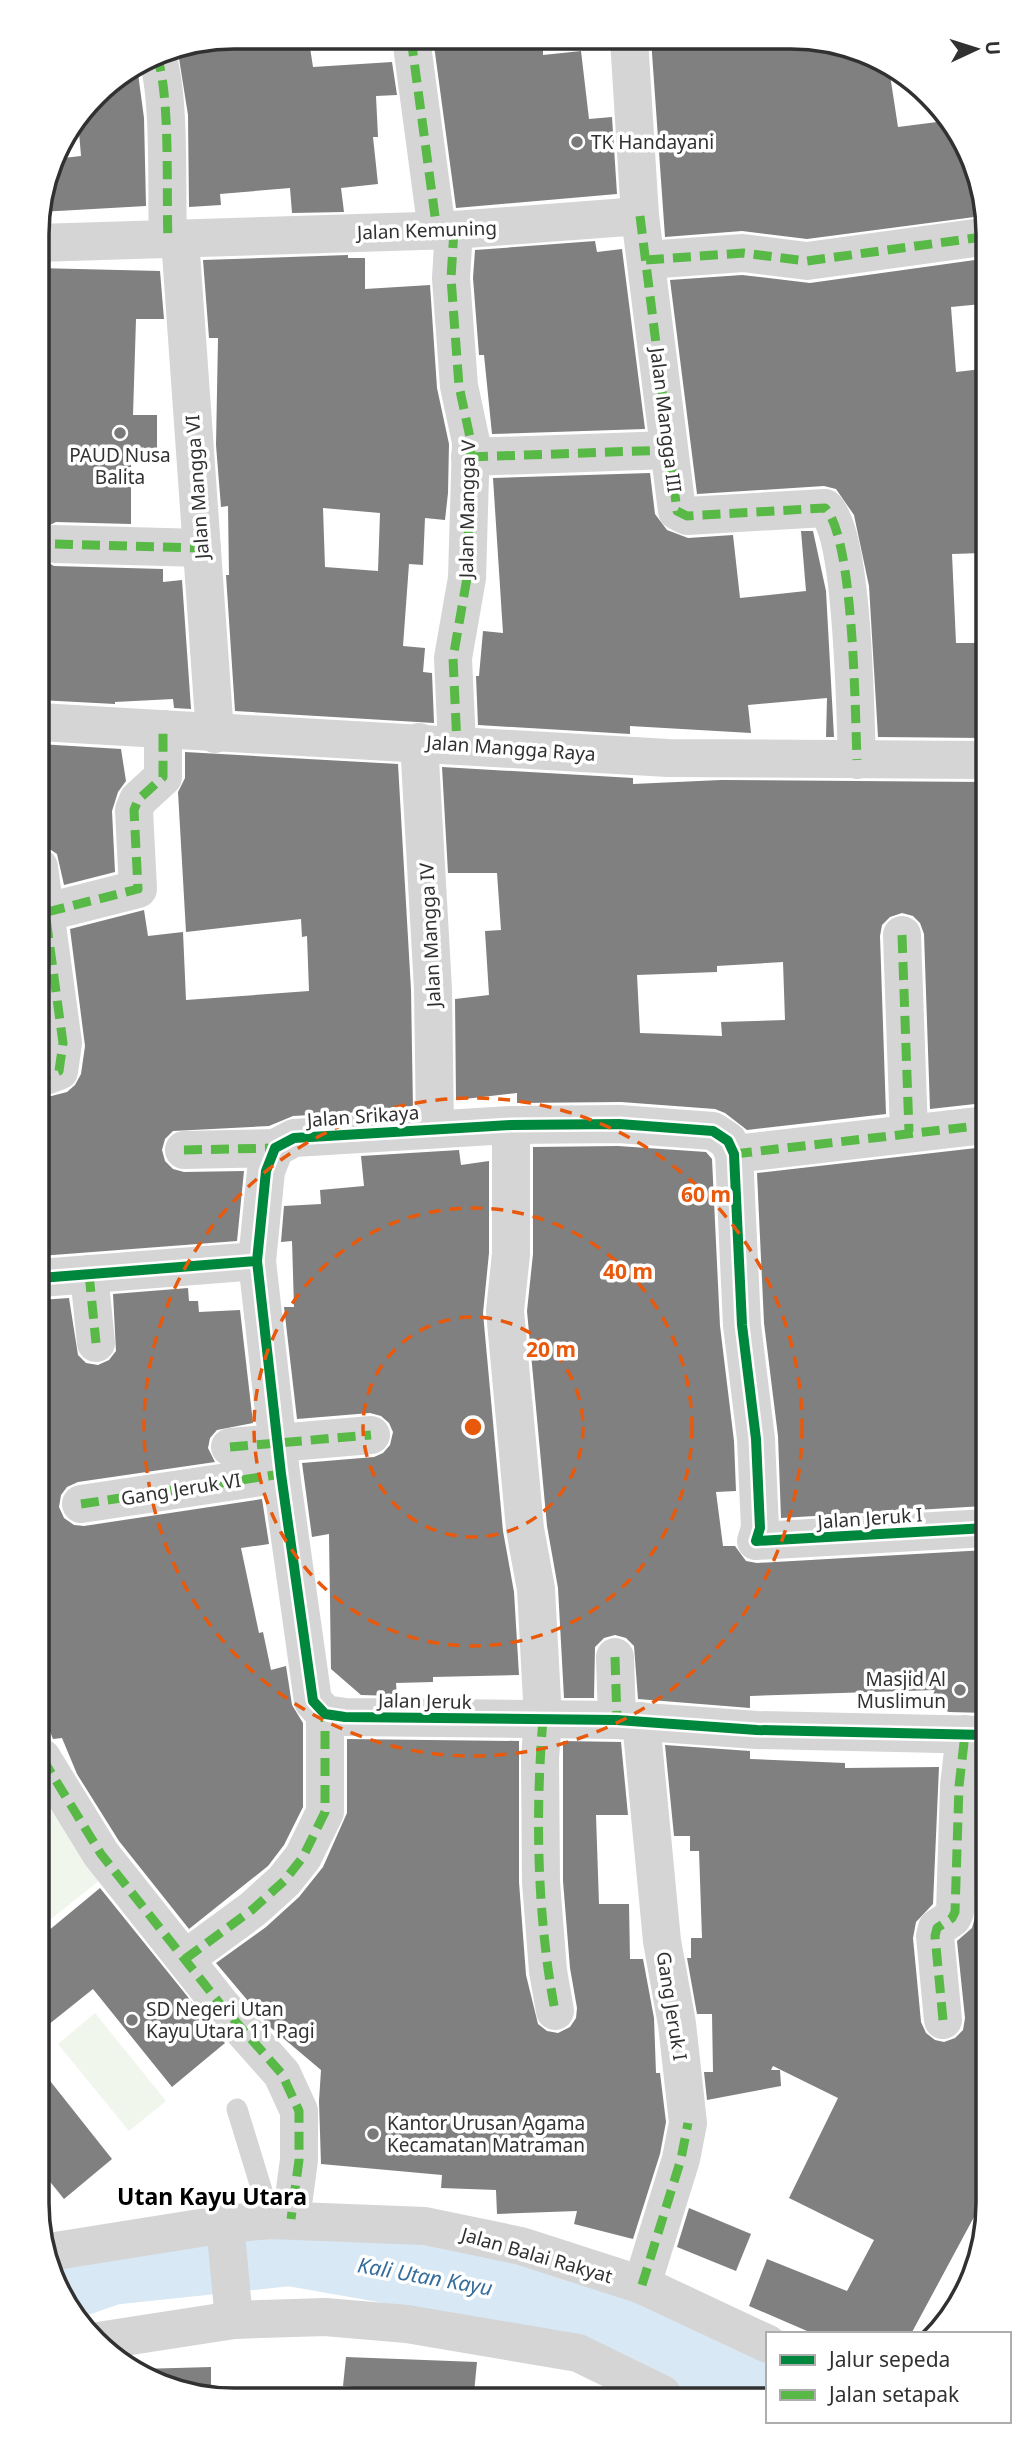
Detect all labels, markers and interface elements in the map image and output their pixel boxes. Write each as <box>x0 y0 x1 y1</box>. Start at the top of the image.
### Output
north arrow <box>941 14 1011 84</box>
text: U <box>979 40 1006 56</box>
place label: TK Handayani <box>591 129 714 155</box>
marker: TK Handayani <box>569 134 585 150</box>
street label: Jalan Kemuning <box>355 215 497 246</box>
street label: Jalan Mangga III <box>644 344 688 494</box>
street label: Jalan Mangga VI <box>179 414 215 562</box>
marker: PAUD Nusa Balita <box>112 425 128 441</box>
street label: Jalan Mangga V <box>453 439 481 580</box>
place label: PAUD Nusa Balita <box>69 442 171 490</box>
street label: Jalan Mangga Raya <box>424 729 596 767</box>
street label: Jalan Mangga IV <box>413 862 447 1010</box>
street label: Jalan Srikaya <box>304 1099 420 1133</box>
text: 60 m <box>681 1180 731 1208</box>
text: 40 m <box>603 1257 653 1285</box>
text: 20 m <box>526 1335 576 1363</box>
centre of rings <box>461 1415 485 1439</box>
street label: Gang Jeruk VI <box>119 1467 243 1511</box>
street label: Jalan Jeruk I <box>815 1501 923 1535</box>
place label: Masjid Al Muslimun <box>857 1666 946 1714</box>
marker: Masjid Al Muslimun <box>952 1682 968 1698</box>
street label: Jalan Jeruk <box>376 1687 472 1715</box>
street label: Gang Jeruk I <box>651 1950 693 2062</box>
place label: SD Negeri Utan Kayu Utara 11 Pagi <box>146 1996 315 2044</box>
marker: SD Negeri Utan Kayu Utara 11 Pagi <box>124 2012 140 2028</box>
place label: Kantor Urusan Agama Kecamatan Matraman <box>387 2110 585 2158</box>
marker: Kantor Urusan Agama Kecamatan Matraman <box>365 2126 381 2142</box>
district label: Utan Kayu Utara <box>117 2180 307 2212</box>
street label: Jalan Balai Rakyat <box>456 2220 616 2289</box>
water label: Kali Utan Kayu <box>356 2250 495 2302</box>
legend <box>766 2332 1011 2423</box>
text: Jalur sepeda <box>827 2345 950 2373</box>
text: Jalan setapak <box>827 2380 960 2408</box>

